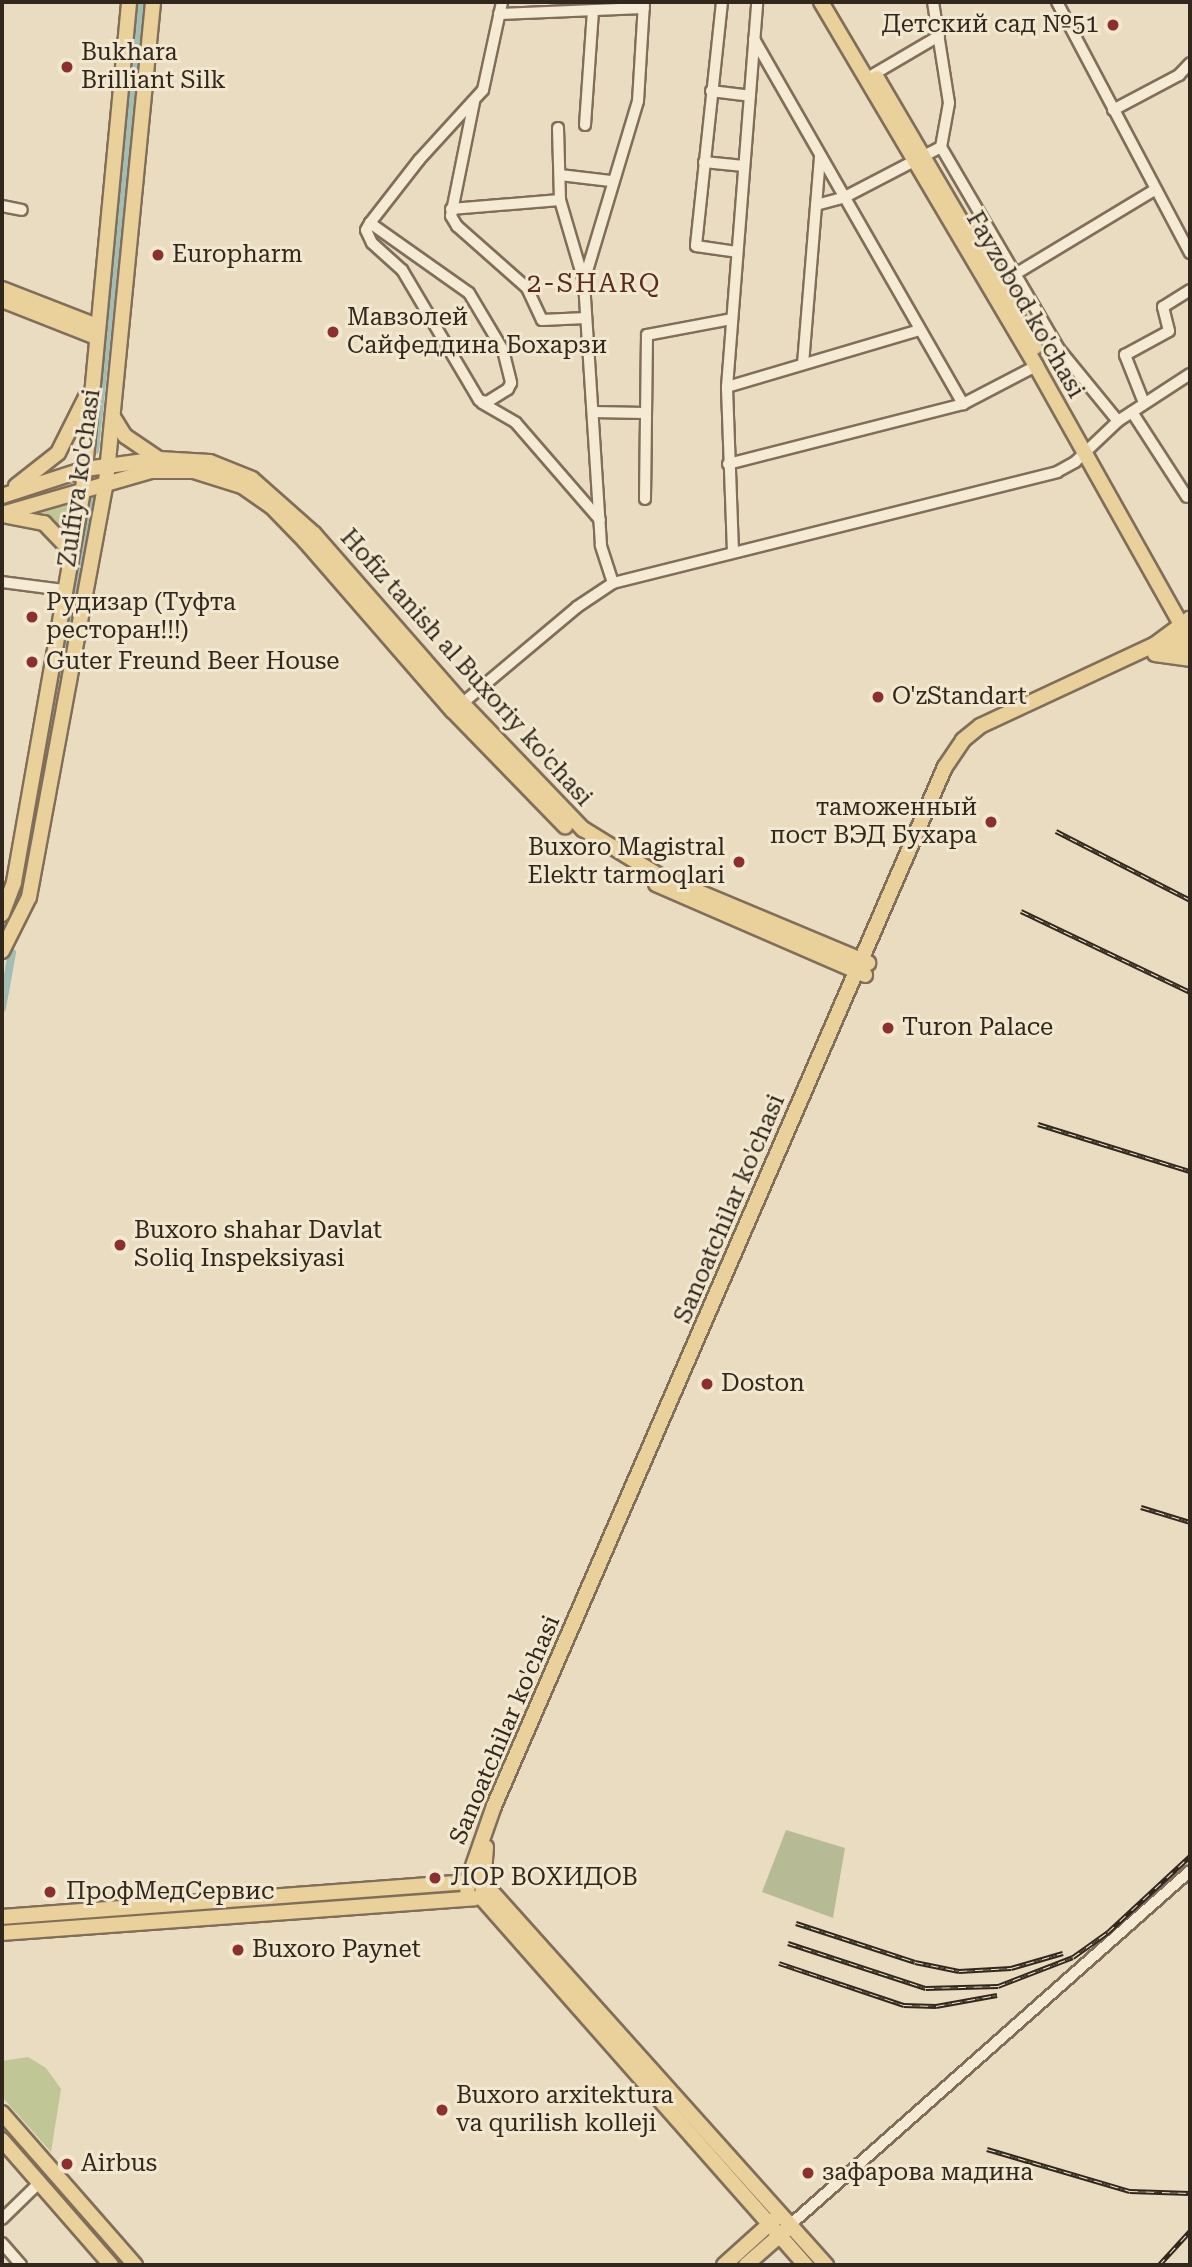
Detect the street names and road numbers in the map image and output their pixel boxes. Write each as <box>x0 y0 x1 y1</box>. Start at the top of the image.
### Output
street label: Fayzobod ko'chasi <box>960 207 1090 403</box>
street label: Zulfiya ko'chasi <box>53 387 107 569</box>
street label: Hofiz tanish al Buxoriy ko'chasi <box>334 524 598 812</box>
street label: Sanoatchilar ko'chasi <box>669 1090 791 1328</box>
street label: Sanoatchilar ko'chasi <box>444 1611 566 1849</box>

